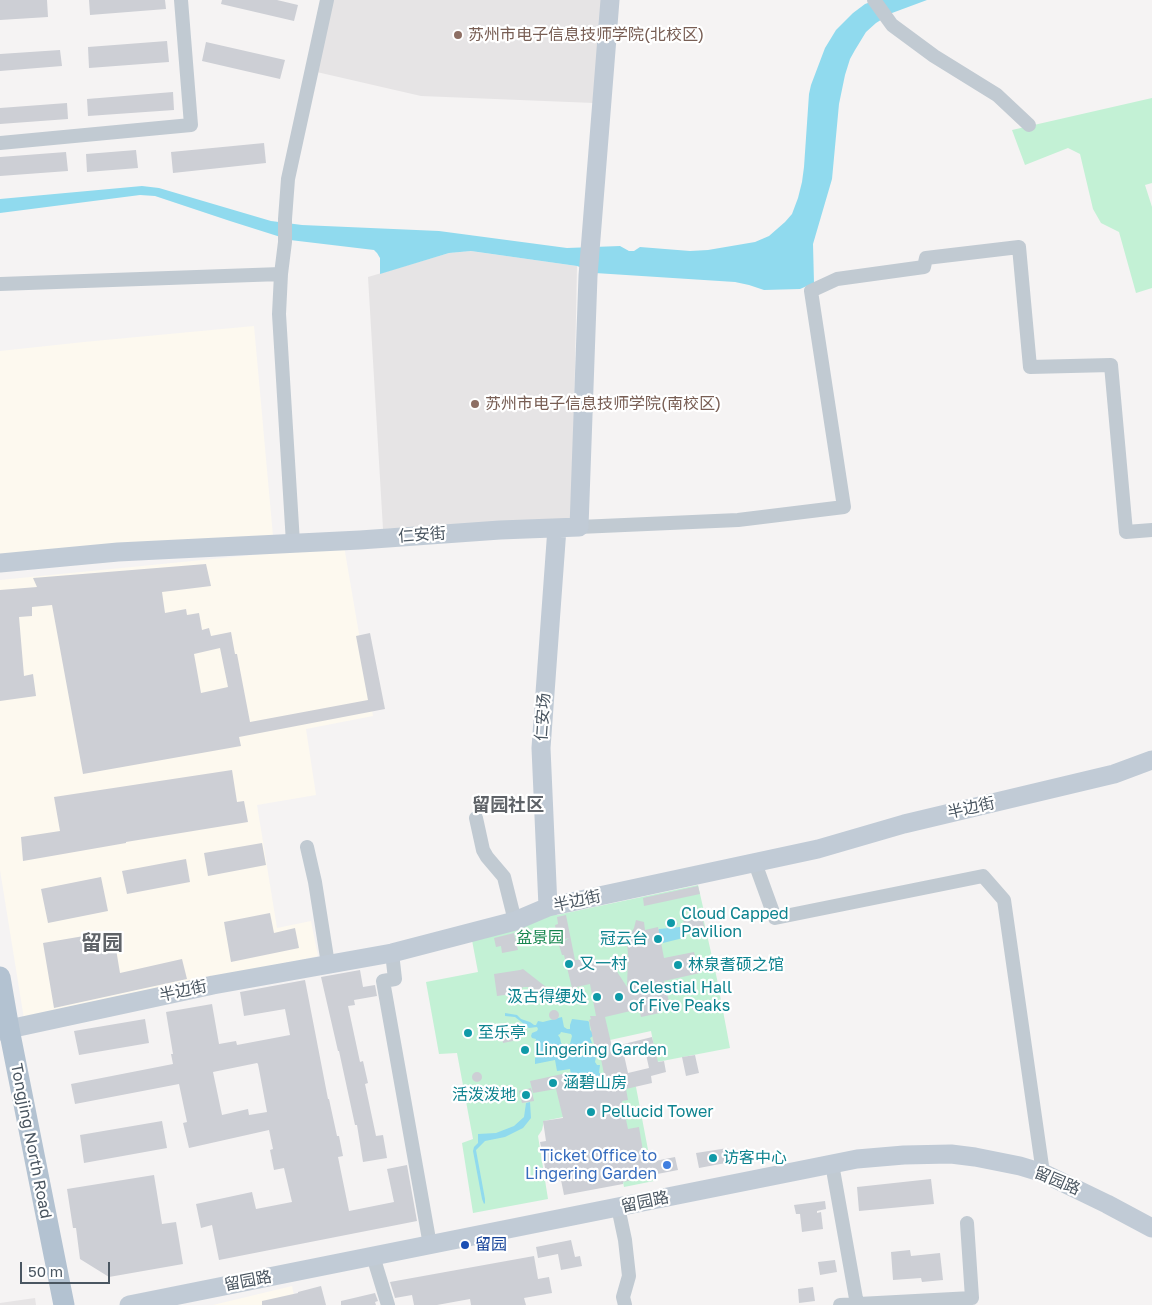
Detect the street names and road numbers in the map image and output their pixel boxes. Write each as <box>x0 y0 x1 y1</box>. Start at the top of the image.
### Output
street label: 仁安街 <box>397 524 447 546</box>
street label: 仁安场 <box>532 692 554 742</box>
street label: 半边街 <box>945 793 997 823</box>
street label: 半边街 <box>552 887 602 915</box>
street label: 半边街 <box>158 977 208 1005</box>
street label: Tongjing North Road <box>7 1062 55 1220</box>
street label: 留园路 <box>1031 1163 1083 1199</box>
street label: 留园路 <box>620 1188 670 1216</box>
street label: 留园路 <box>223 1267 273 1295</box>

